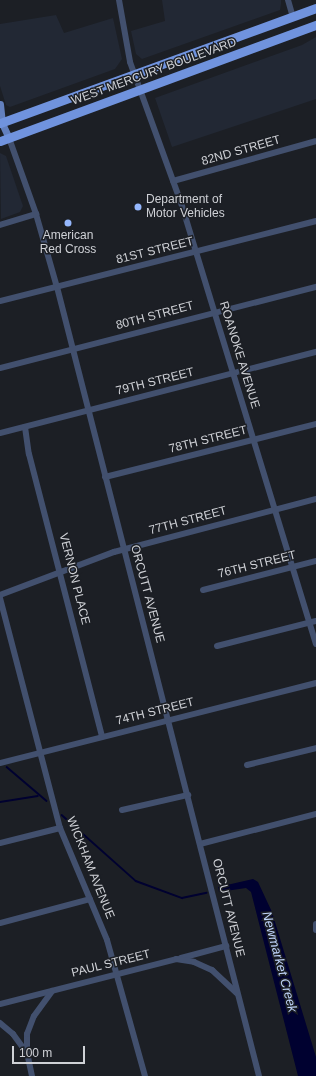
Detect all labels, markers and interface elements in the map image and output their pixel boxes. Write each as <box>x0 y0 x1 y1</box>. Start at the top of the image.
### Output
street label: WEST MERCURY BOULEVARD <box>69 35 239 109</box>
street label: 82ND STREET <box>200 133 282 169</box>
place label: Department of Motor Vehicles <box>146 193 225 221</box>
marker: Department of Motor Vehicles <box>133 202 143 212</box>
marker: American Red Cross <box>63 218 73 228</box>
place label: American Red Cross <box>40 229 96 257</box>
street label: 81ST STREET <box>115 234 195 268</box>
street label: 80TH STREET <box>114 299 196 333</box>
street label: ROANOKE AVENUE <box>216 299 262 411</box>
street label: 79TH STREET <box>114 365 196 399</box>
street label: 78TH STREET <box>167 423 249 457</box>
street label: 77TH STREET <box>147 504 229 538</box>
street label: VERNON PLACE <box>56 532 92 626</box>
street label: ORCUTT AVENUE <box>127 543 167 645</box>
street label: 76TH STREET <box>216 548 298 582</box>
street label: 74TH STREET <box>114 695 196 729</box>
street label: WICKHAM AVENUE <box>63 814 117 922</box>
street label: ORCUTT AVENUE <box>209 857 247 959</box>
water label: Newmarket Creek <box>258 910 300 1014</box>
street label: PAUL STREET <box>70 947 152 981</box>
scale bar <box>14 1038 87 1064</box>
text: 100 m <box>19 1046 52 1060</box>

